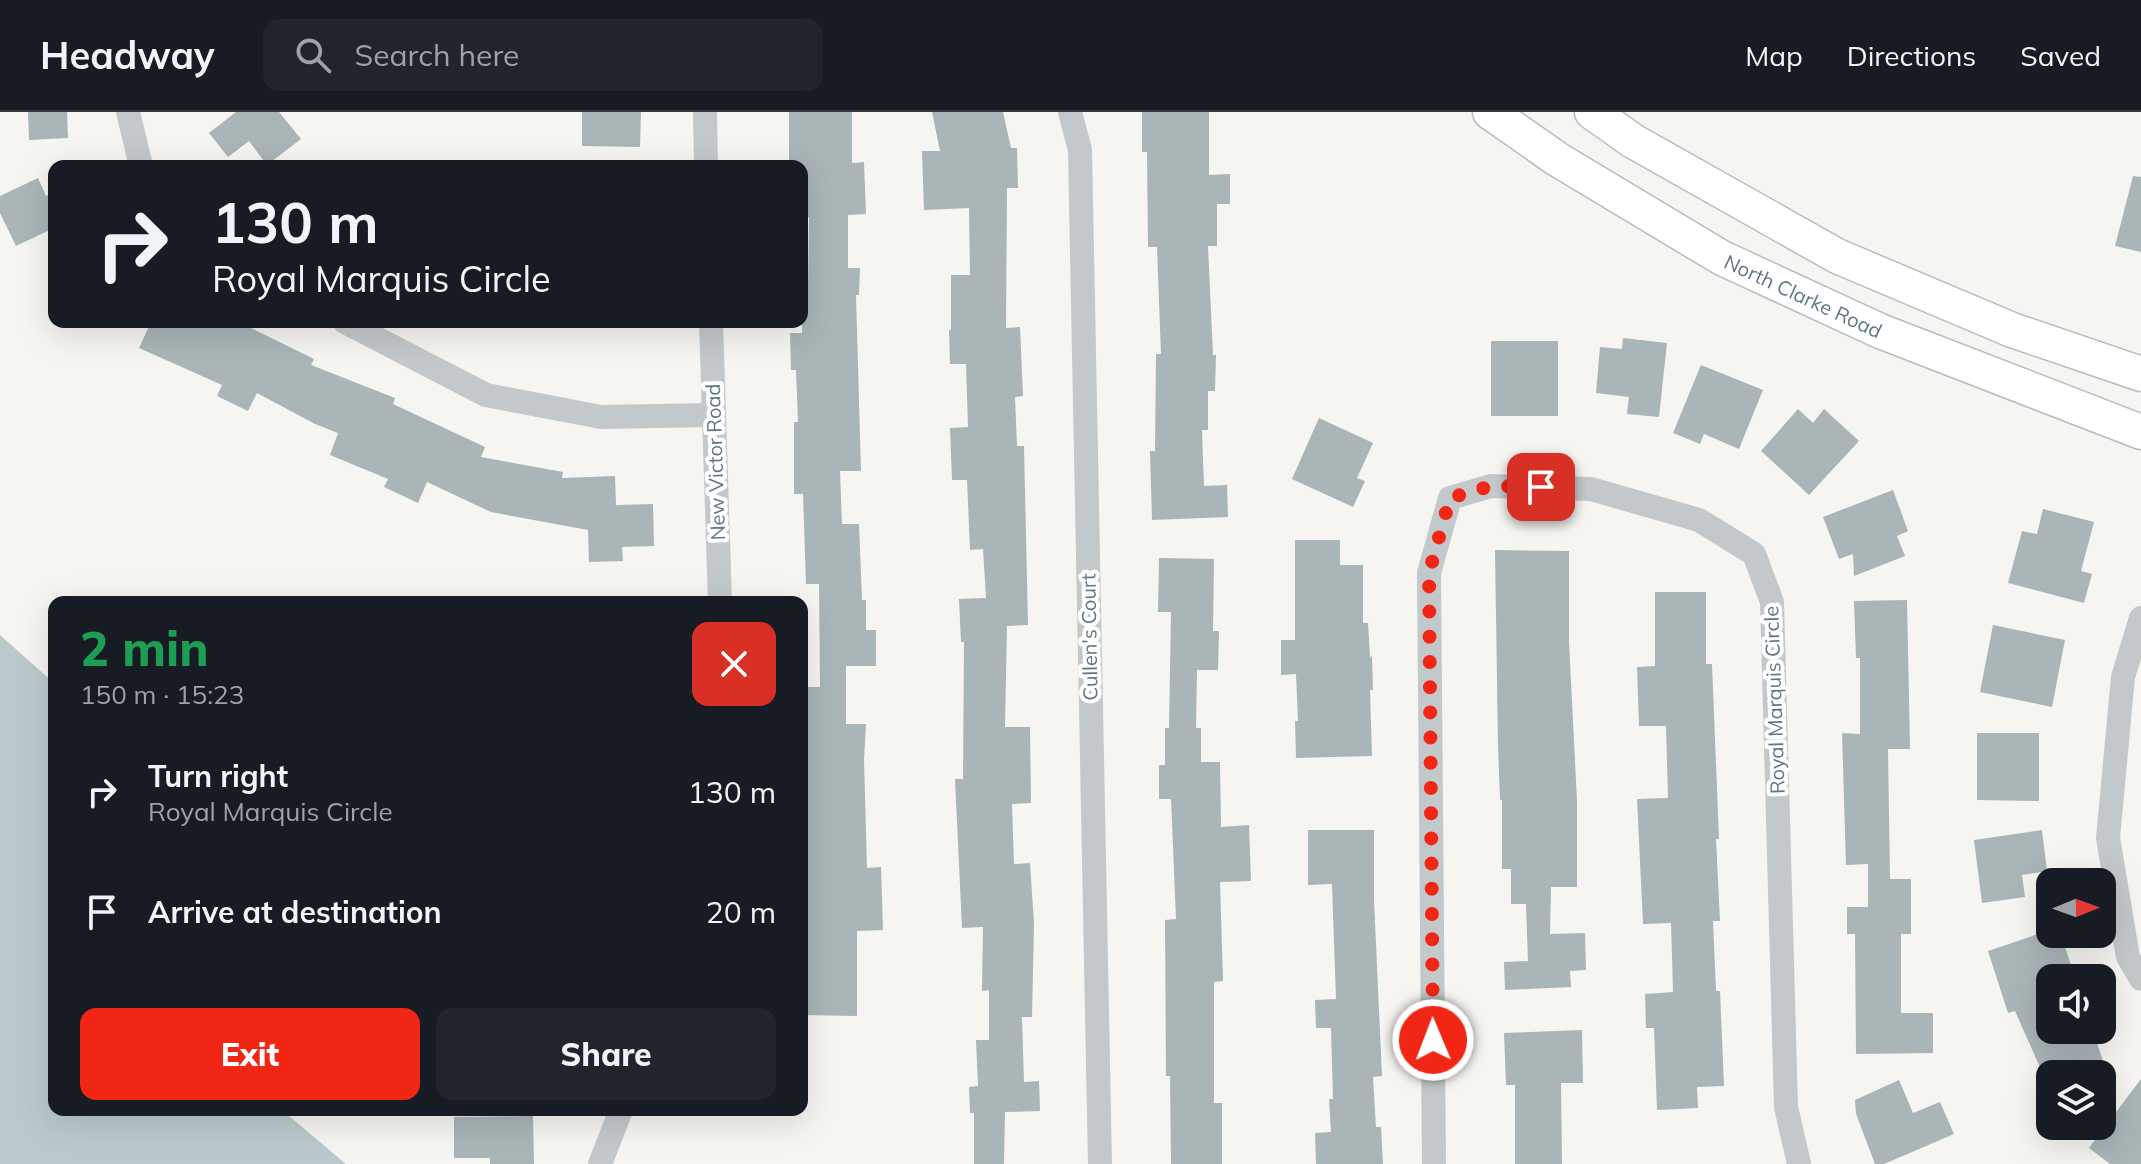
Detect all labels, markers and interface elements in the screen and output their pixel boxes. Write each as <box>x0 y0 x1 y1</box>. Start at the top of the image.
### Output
search box <box>263 19 823 91</box>
text: Headway <box>40 31 215 79</box>
icon: search <box>291 33 335 77</box>
text: Search here <box>355 36 519 74</box>
text: Map <box>1745 38 1803 73</box>
text: Directions <box>1847 38 1976 73</box>
text: Saved <box>2020 38 2101 73</box>
text: 130 m <box>212 187 379 257</box>
icon: right <box>80 192 184 296</box>
street label: North Clarke Road <box>1721 248 1886 343</box>
text: Royal Marquis Circle <box>212 256 551 301</box>
street label: New Victor Road <box>700 383 730 541</box>
pin <box>1507 453 1575 521</box>
icon: arrive <box>1519 465 1563 509</box>
street label: Cullen's Court <box>1075 573 1103 701</box>
street label: Royal Marquis Circle <box>1758 606 1790 794</box>
text: 2 min <box>80 618 209 678</box>
button: close <box>692 622 776 706</box>
text: 150 m · 15:23 <box>80 678 244 711</box>
text: Turn right <box>148 757 288 795</box>
icon: right <box>80 770 124 814</box>
text: 130 m <box>688 773 776 811</box>
text: Royal Marquis Circle <box>148 795 393 828</box>
north arrow <box>2036 868 2116 948</box>
map controls <box>2036 868 2116 1140</box>
icon: arrive <box>80 890 124 934</box>
text: Arrive at destination <box>148 893 442 931</box>
text: 20 m <box>706 893 776 931</box>
button: sound <box>2036 964 2116 1044</box>
position arrow <box>1391 998 1475 1082</box>
button: Exit <box>80 1008 420 1100</box>
button: Share <box>436 1008 776 1100</box>
button: layers <box>2036 1060 2116 1140</box>

